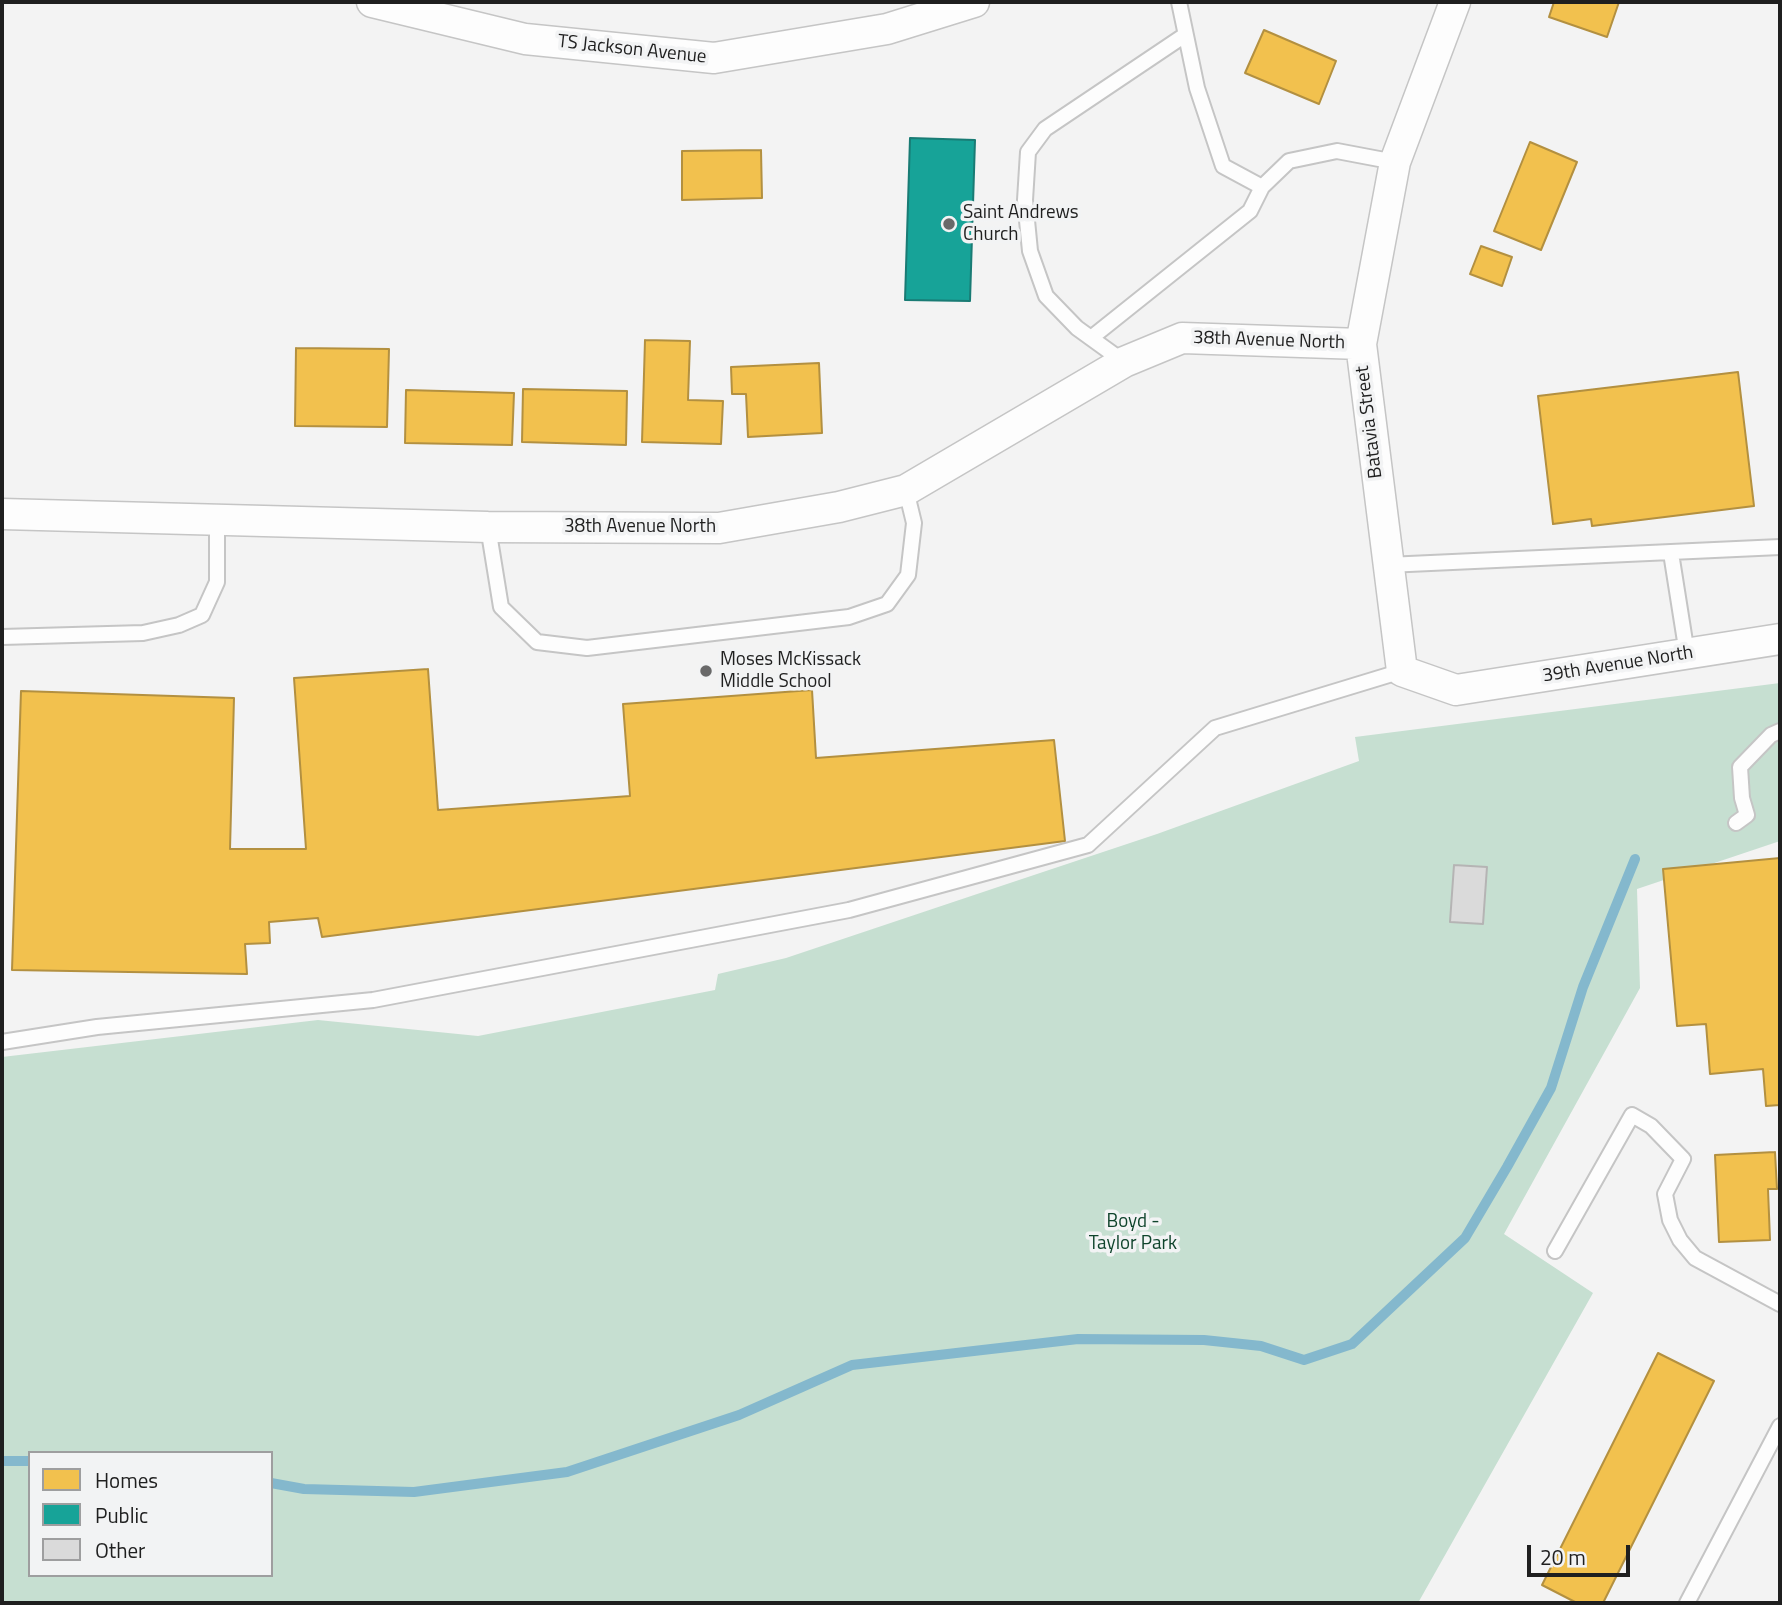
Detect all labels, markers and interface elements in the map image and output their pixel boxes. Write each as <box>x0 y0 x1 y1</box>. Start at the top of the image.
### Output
street label: TS Jackson Avenue <box>556 31 708 69</box>
place label: Saint Andrews Church <box>963 202 1079 246</box>
marker: Saint Andrews Church <box>941 216 957 232</box>
street label: 38th Avenue North <box>1193 327 1345 355</box>
street label: Batavia Street <box>1352 364 1388 480</box>
street label: 38th Avenue North <box>564 516 716 538</box>
street label: 39th Avenue North <box>1541 642 1695 688</box>
place label: Moses McKissack Middle School <box>720 649 861 693</box>
marker: Moses McKissack Middle School <box>698 663 714 679</box>
park label: Boyd - Taylor Park <box>1089 1211 1177 1255</box>
legend <box>28 1451 273 1577</box>
text: Homes <box>95 1464 158 1496</box>
text: Public <box>95 1499 148 1531</box>
scale bar <box>1530 1532 1633 1576</box>
text: Other <box>95 1534 145 1566</box>
text: 20 m <box>1540 1541 1586 1573</box>

